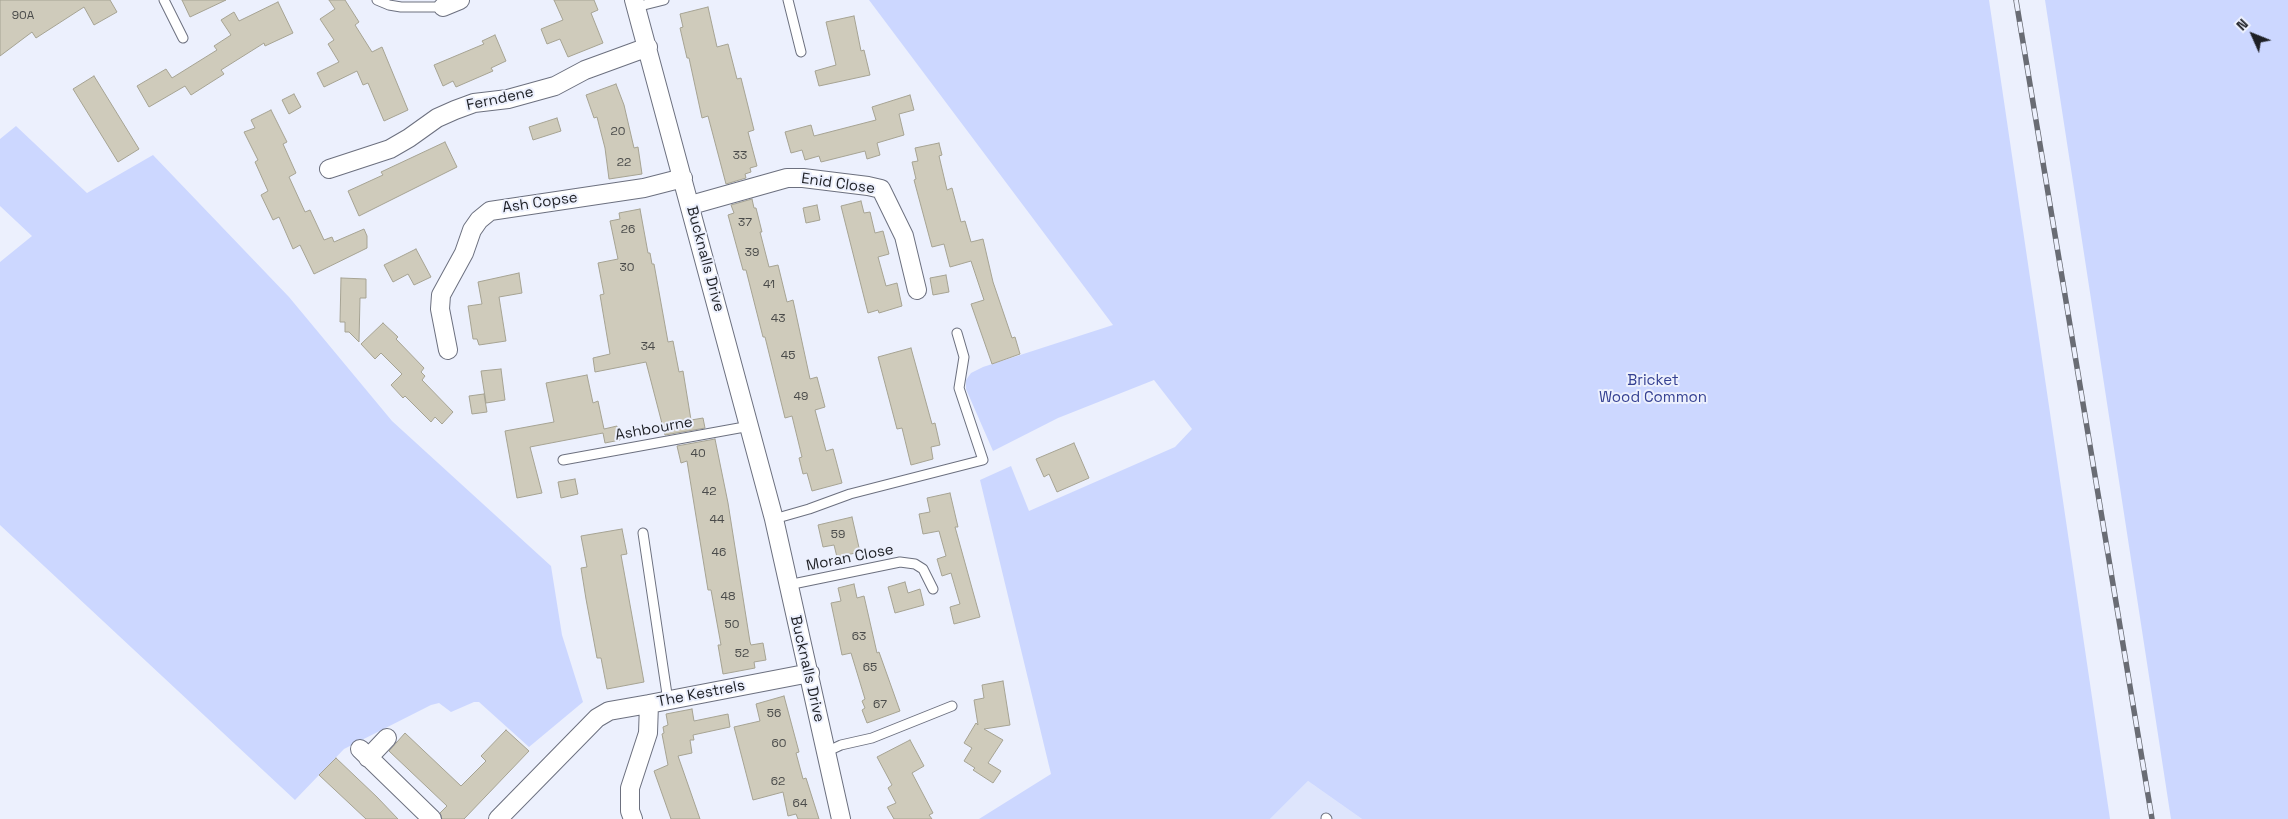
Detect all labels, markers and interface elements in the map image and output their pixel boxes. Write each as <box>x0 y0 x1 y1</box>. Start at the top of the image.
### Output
house number: 90A <box>12 9 34 23</box>
north arrow <box>2228 10 2278 60</box>
text: N <box>2232 15 2252 34</box>
street label: Ferndene <box>465 83 535 115</box>
house number: 20 <box>611 125 625 139</box>
house number: 33 <box>733 149 747 163</box>
house number: 22 <box>617 156 631 170</box>
street label: Enid Close <box>800 170 876 198</box>
street label: Ash Copse <box>501 189 579 217</box>
street label: Bucknalls Drive <box>682 204 728 314</box>
house number: 37 <box>738 216 752 230</box>
house number: 26 <box>621 223 635 237</box>
house number: 39 <box>745 246 759 260</box>
house number: 30 <box>620 261 634 275</box>
house number: 41 <box>763 278 775 292</box>
house number: 43 <box>771 312 785 326</box>
house number: 34 <box>641 340 655 354</box>
house number: 45 <box>781 349 795 363</box>
park label: Bricket Wood Common <box>1599 372 1707 407</box>
house number: 49 <box>794 390 808 404</box>
street label: Ashbourne <box>614 413 694 445</box>
house number: 40 <box>690 447 706 461</box>
house number: 42 <box>702 485 716 499</box>
house number: 44 <box>710 513 724 527</box>
house number: 59 <box>831 528 845 542</box>
street label: Moran Close <box>805 541 895 575</box>
house number: 46 <box>712 546 726 560</box>
house number: 48 <box>721 590 735 604</box>
street label: Bucknalls Drive <box>786 614 828 724</box>
house number: 50 <box>725 618 739 632</box>
house number: 63 <box>852 630 866 644</box>
house number: 52 <box>735 647 749 661</box>
house number: 65 <box>863 661 877 675</box>
street label: The Kestrels <box>656 677 746 711</box>
house number: 67 <box>873 698 887 712</box>
house number: 56 <box>767 707 781 721</box>
house number: 60 <box>771 737 787 751</box>
house number: 62 <box>771 775 785 789</box>
house number: 64 <box>793 797 807 811</box>

